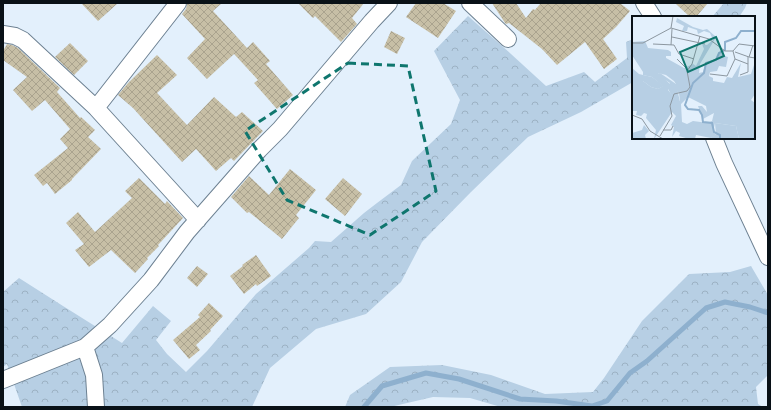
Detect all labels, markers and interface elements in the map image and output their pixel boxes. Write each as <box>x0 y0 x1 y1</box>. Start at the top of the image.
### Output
inset map <box>632 16 755 139</box>

